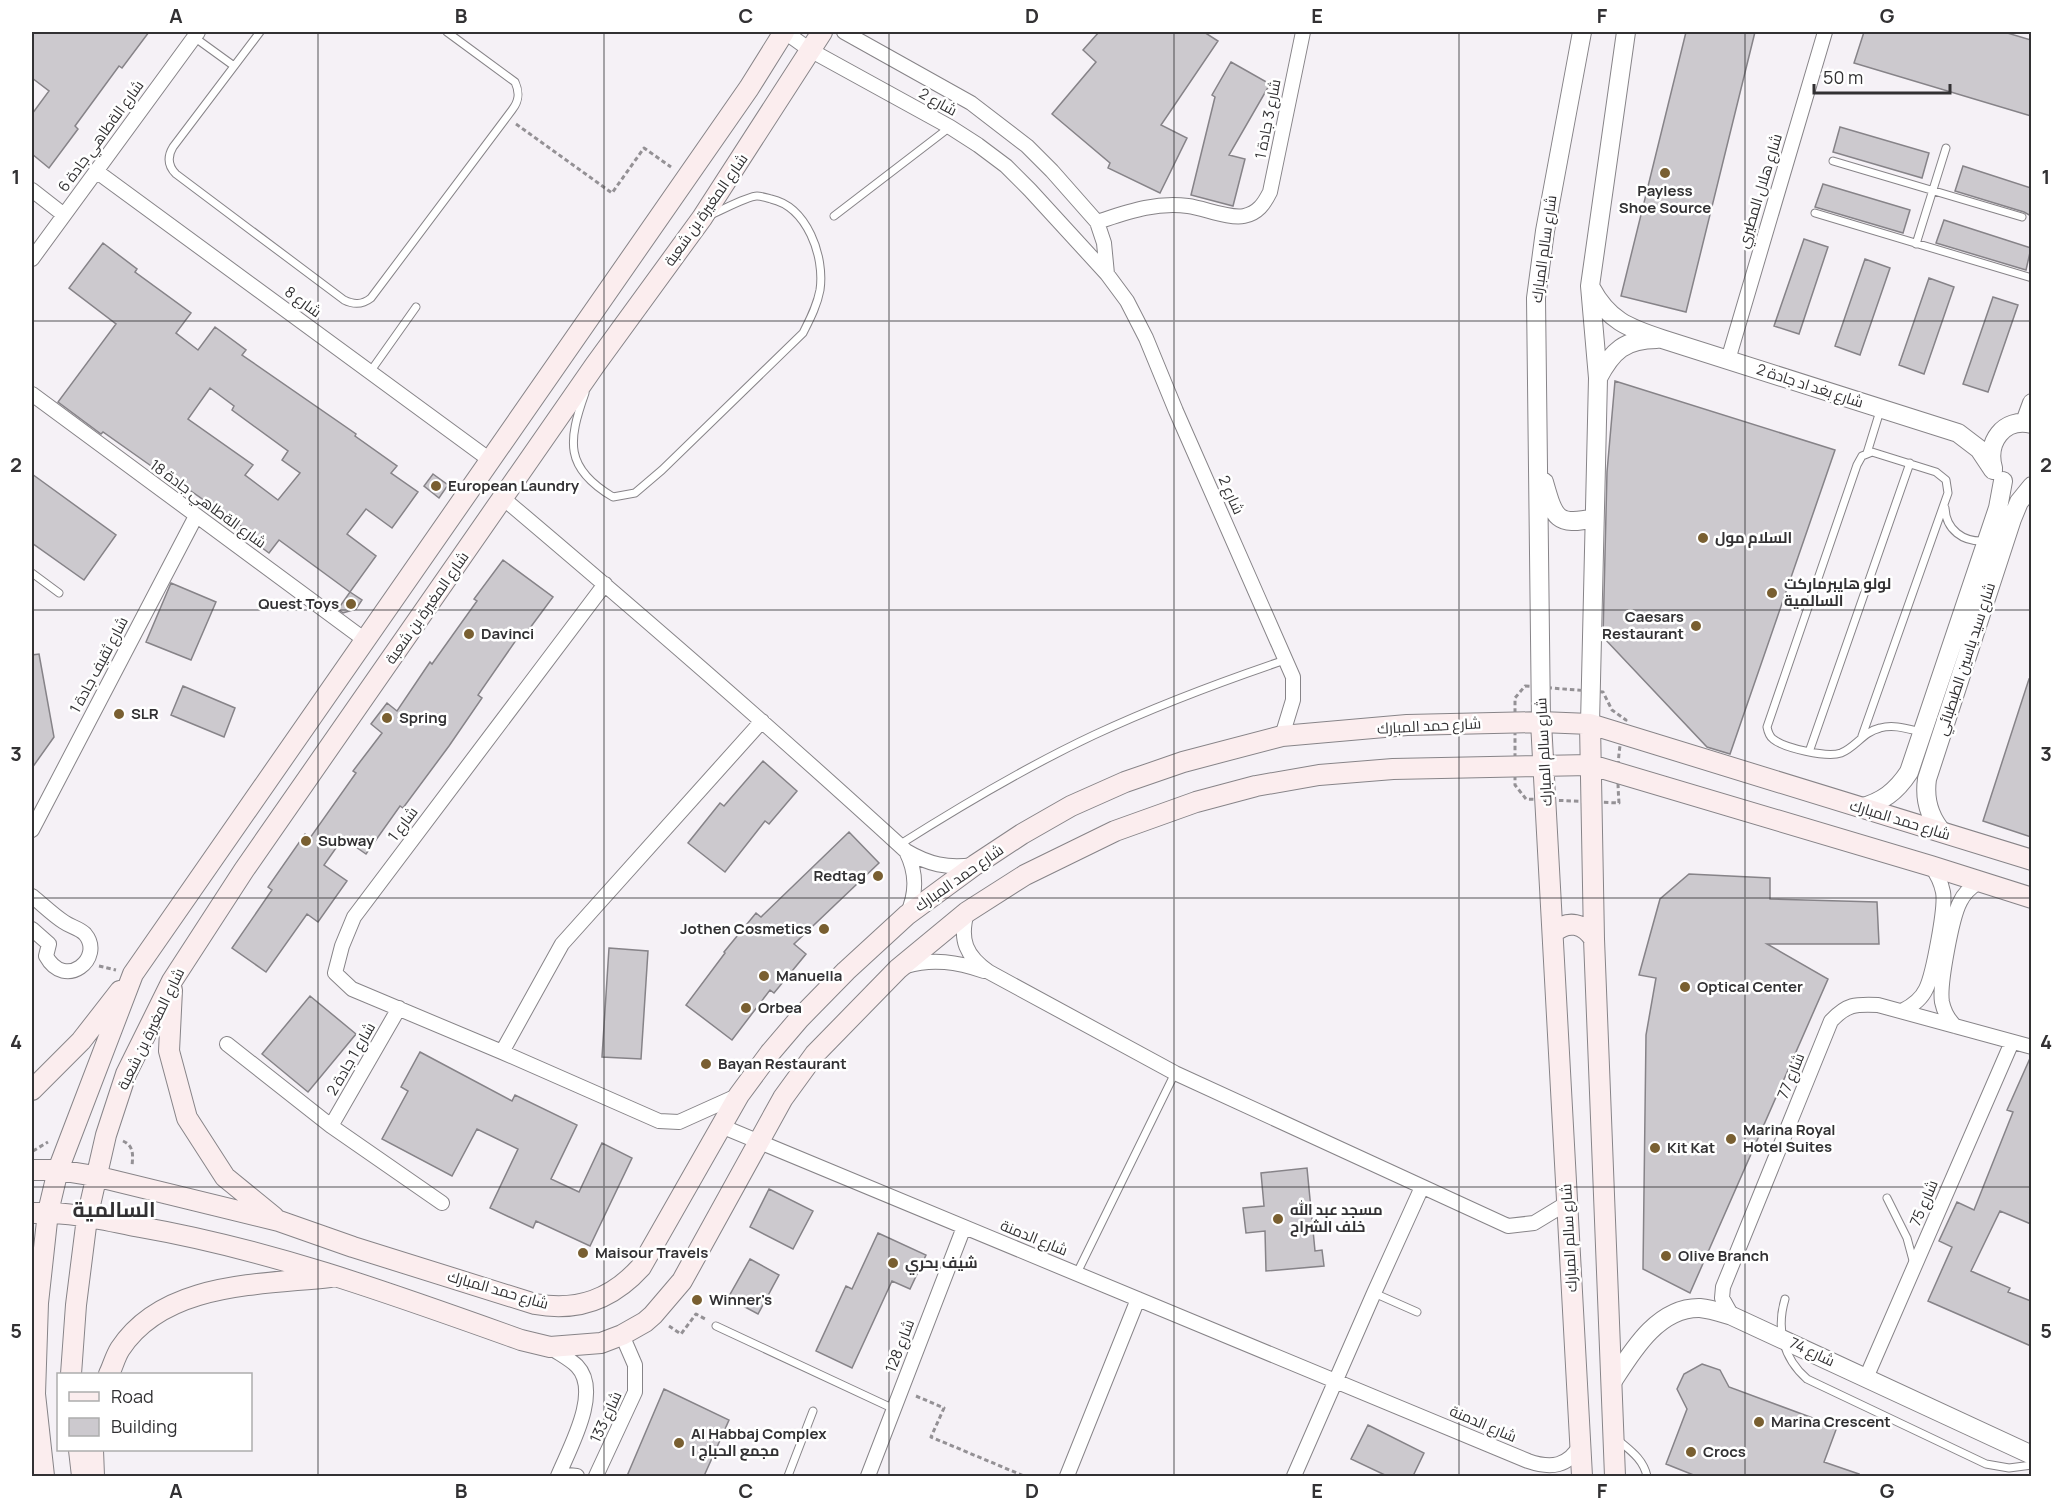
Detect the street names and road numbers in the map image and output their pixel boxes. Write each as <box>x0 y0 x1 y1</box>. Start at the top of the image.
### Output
street label: شارع الةطاهي جادة 6 <box>53 75 150 197</box>
street label: شارع 3 جادة 1 <box>1249 77 1287 161</box>
street label: شارع 2 <box>915 83 961 121</box>
street label: شارع هلال المطيري <box>1732 131 1789 251</box>
street label: شارع المغيرة بن شعبة <box>659 149 753 271</box>
street label: شارع سالم المبارك <box>1526 194 1562 304</box>
street label: شارع 8 <box>280 281 326 323</box>
street label: شارع بغد اد جادة 2 <box>1754 358 1866 414</box>
street label: شارع الةطاهي جادة 18 <box>145 454 271 555</box>
street label: شارع 2 <box>1213 472 1249 518</box>
street label: شارع المغيرة بن شعبة <box>380 547 474 669</box>
street label: شارع سيد ياسين الطبطبائي <box>1931 580 2002 739</box>
street label: شارع ثقيف جادة 1 <box>64 613 134 717</box>
street label: شارع سالم المبارك <box>1530 697 1558 807</box>
street label: شارع حمد المبارك <box>1376 712 1482 740</box>
street label: شارع حمد المبارك <box>1847 794 1953 846</box>
street label: شارع 1 <box>383 802 423 846</box>
street label: شارع حمد المبارك <box>910 839 1008 917</box>
street label: شارع المغيرة بن شعبة <box>112 964 190 1094</box>
street label: شارع 1 جادة 2 <box>321 1018 381 1100</box>
street label: شارع 77 <box>1772 1050 1810 1102</box>
street label: شارع 75 <box>1904 1176 1944 1230</box>
street label: شارع سالم المبارك <box>1555 1183 1583 1293</box>
street label: شارع الدمنة <box>997 1215 1071 1261</box>
street label: شارع حمد المبارك <box>445 1265 551 1315</box>
street label: شارع 128 <box>880 1316 920 1376</box>
street label: شارع 74 <box>1786 1332 1838 1372</box>
street label: شارع 133 <box>585 1388 627 1446</box>
street label: شارع الدمنة <box>1446 1400 1520 1448</box>

